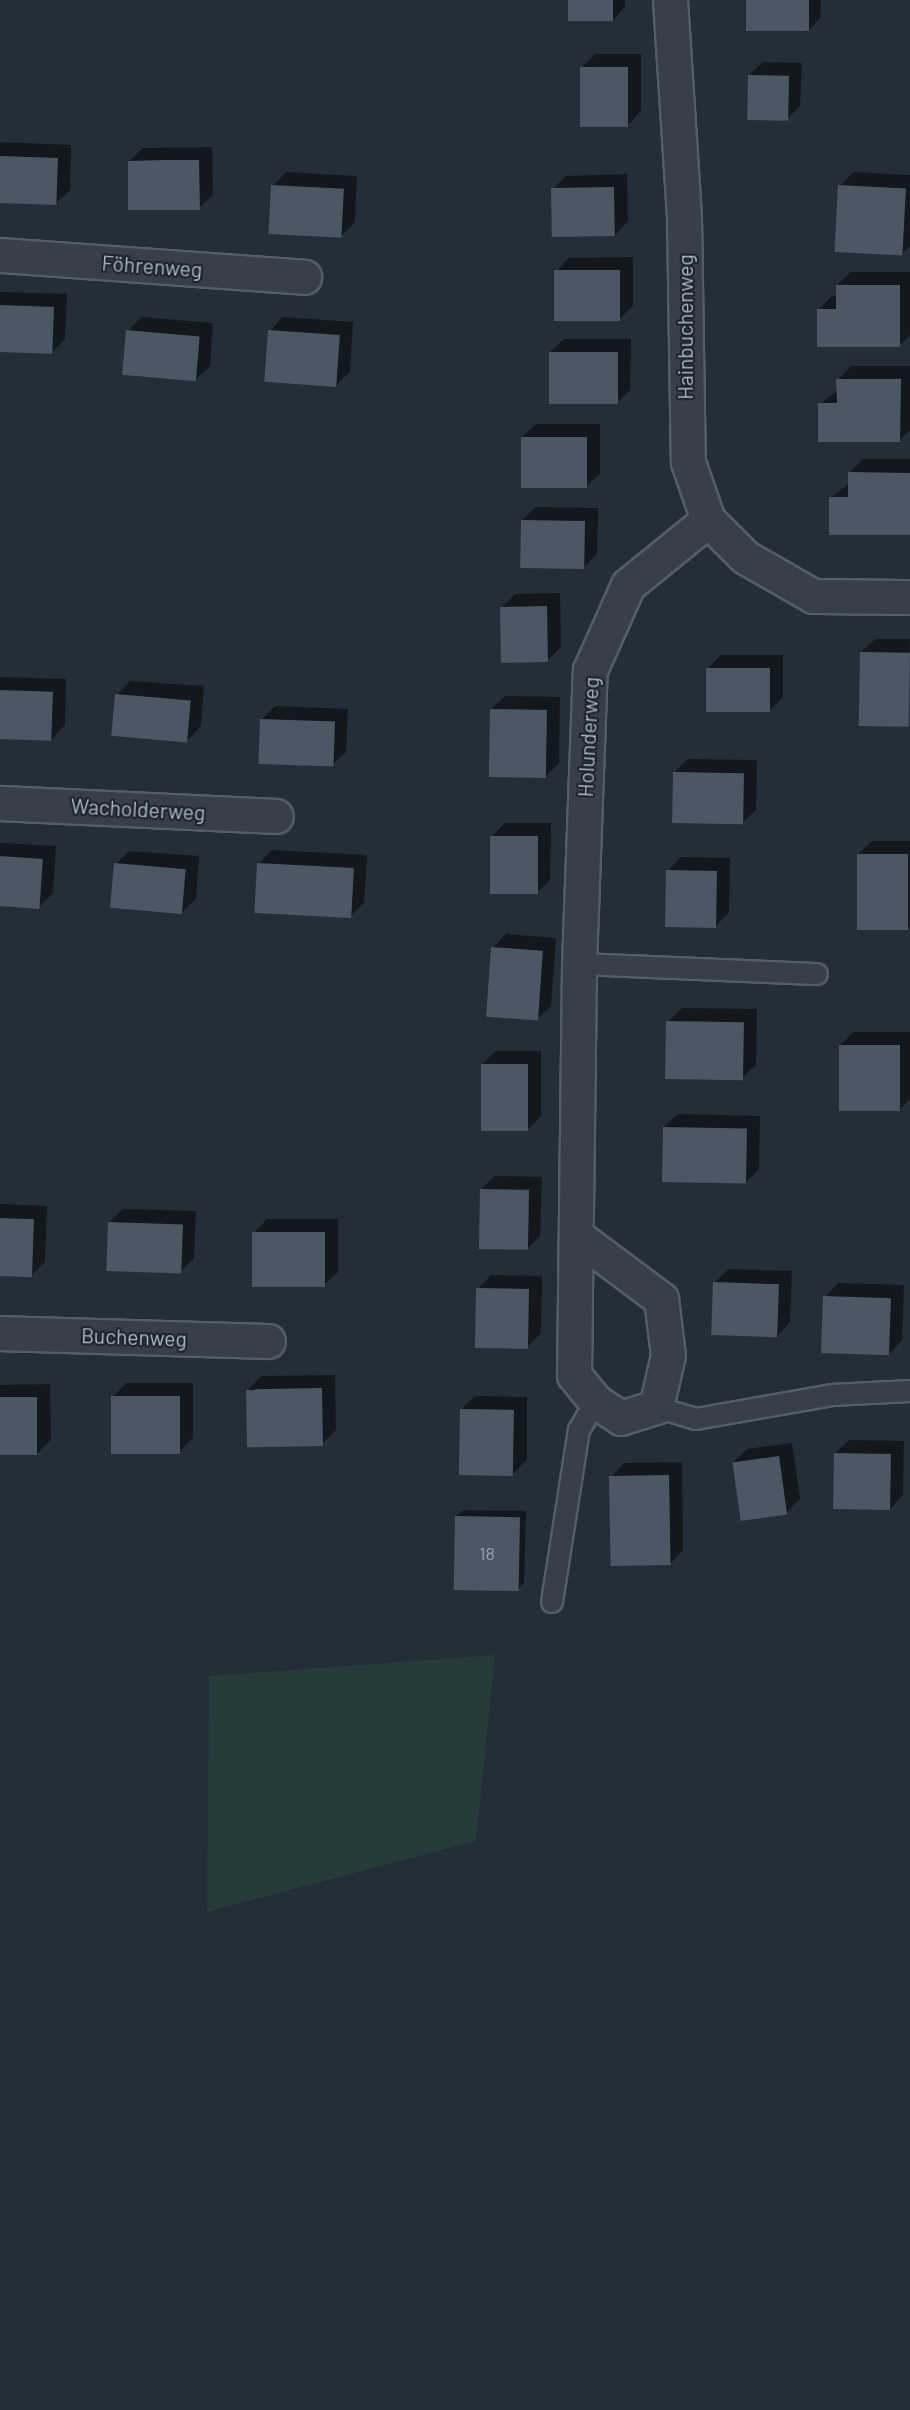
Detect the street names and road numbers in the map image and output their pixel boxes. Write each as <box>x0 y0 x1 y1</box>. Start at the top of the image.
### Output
street label: Föhrenweg <box>101 250 203 282</box>
street label: Hainbuchenweg <box>672 254 698 400</box>
street label: Holunderweg <box>572 676 604 798</box>
street label: Wacholderweg <box>70 793 206 825</box>
street label: Buchenweg <box>81 1323 187 1351</box>

